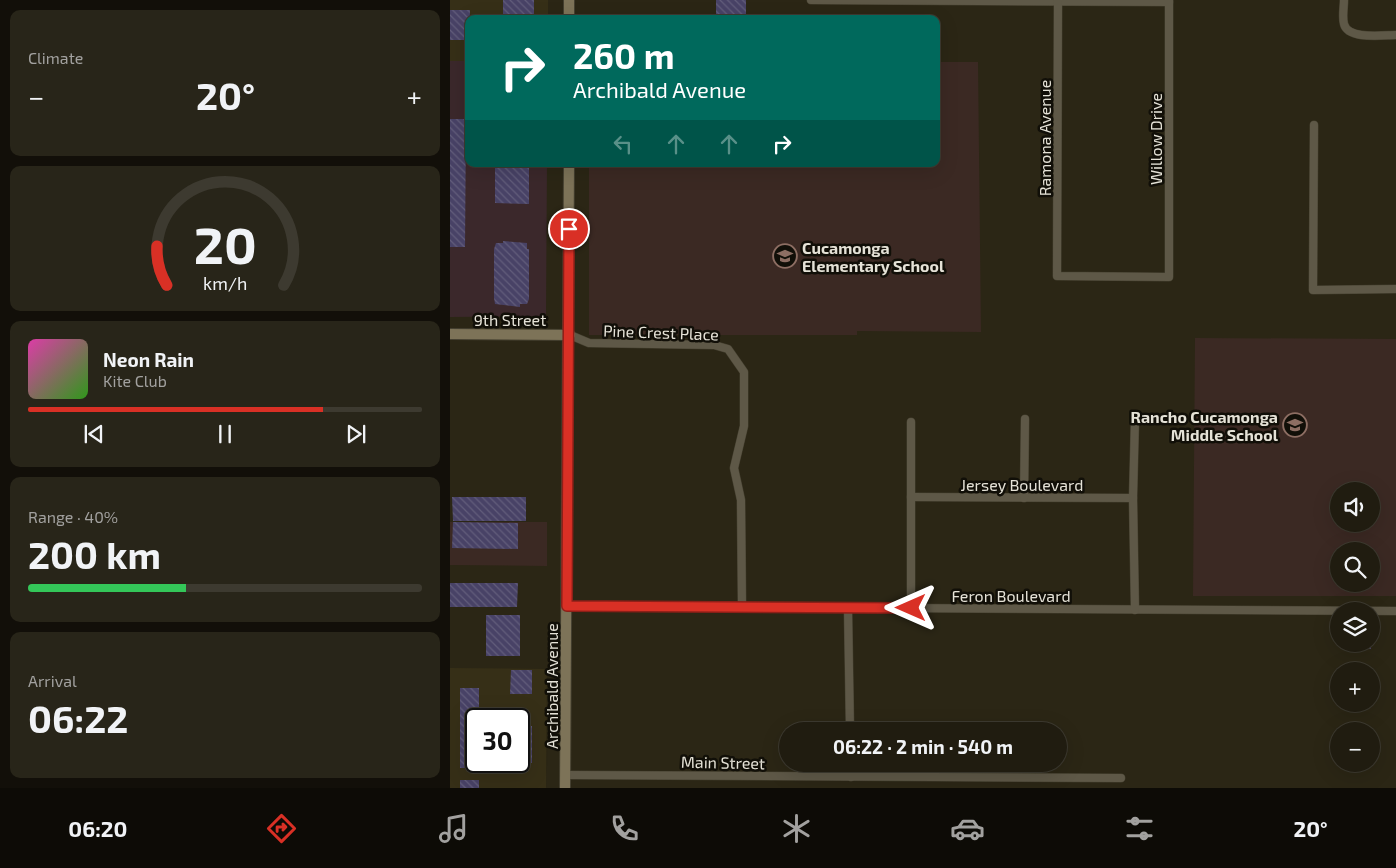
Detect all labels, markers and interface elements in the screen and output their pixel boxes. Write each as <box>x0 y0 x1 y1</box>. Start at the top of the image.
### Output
text: 260 m <box>573 34 674 76</box>
icon: right <box>490 35 555 100</box>
text: Climate <box>28 48 83 67</box>
text: 20° <box>196 72 255 118</box>
text: Archibald Avenue <box>573 76 746 102</box>
text: − <box>28 79 44 113</box>
text: + <box>407 79 422 113</box>
street label: Ramona Avenue <box>1035 80 1054 196</box>
street label: Willow Drive <box>1146 93 1165 185</box>
icon: left <box>609 130 637 158</box>
icon: ahead <box>662 130 690 158</box>
icon: ahead <box>715 130 743 158</box>
icon: right <box>768 130 796 158</box>
pin <box>548 208 590 250</box>
text: 20 <box>193 212 257 274</box>
icon: arrive <box>555 215 583 243</box>
place label: Cucamonga Elementary School <box>802 238 945 276</box>
school or university icon: Cucamonga Elementary School <box>772 243 798 269</box>
text: km/h <box>203 272 247 294</box>
street label: 9th Street <box>474 310 546 329</box>
street label: Pine Crest Place <box>603 320 719 344</box>
text: Neon Rain <box>103 348 194 371</box>
text: Kite Club <box>103 371 167 390</box>
place label: Rancho Cucamonga Middle School <box>1131 407 1279 444</box>
school or university icon: Rancho Cucamonga Middle School <box>1282 412 1308 438</box>
icon: previous <box>80 420 108 448</box>
icon: pause <box>211 420 239 448</box>
icon: next <box>342 420 370 448</box>
street label: Jersey Boulevard <box>961 475 1083 494</box>
map controls <box>1330 482 1380 772</box>
button: sound <box>1330 482 1380 532</box>
text: Range · 40% <box>28 507 118 526</box>
text: 200 km <box>28 531 161 577</box>
button: search <box>1330 542 1380 592</box>
position arrow <box>884 581 936 633</box>
street label: Feron Boulevard <box>951 586 1071 605</box>
button: layers <box>1330 602 1380 652</box>
street label: Archibald Avenue <box>542 623 561 749</box>
button: + <box>1330 662 1380 712</box>
text: Arrival <box>28 671 77 690</box>
text: 06:22 <box>28 695 128 741</box>
speed limit sign: 30 <box>465 708 530 773</box>
button: − <box>1330 722 1380 772</box>
text: 06:22 · 2 min · 540 m <box>833 735 1013 758</box>
street label: Main Street <box>681 752 765 772</box>
icon: directions <box>264 811 299 846</box>
icon: music <box>436 811 471 846</box>
icon: phone <box>607 811 642 846</box>
icon: climate <box>779 811 814 846</box>
icon: car <box>950 811 985 846</box>
icon: filters <box>1122 811 1157 846</box>
text: 06:20 <box>68 815 127 841</box>
text: 20° <box>1293 815 1328 841</box>

